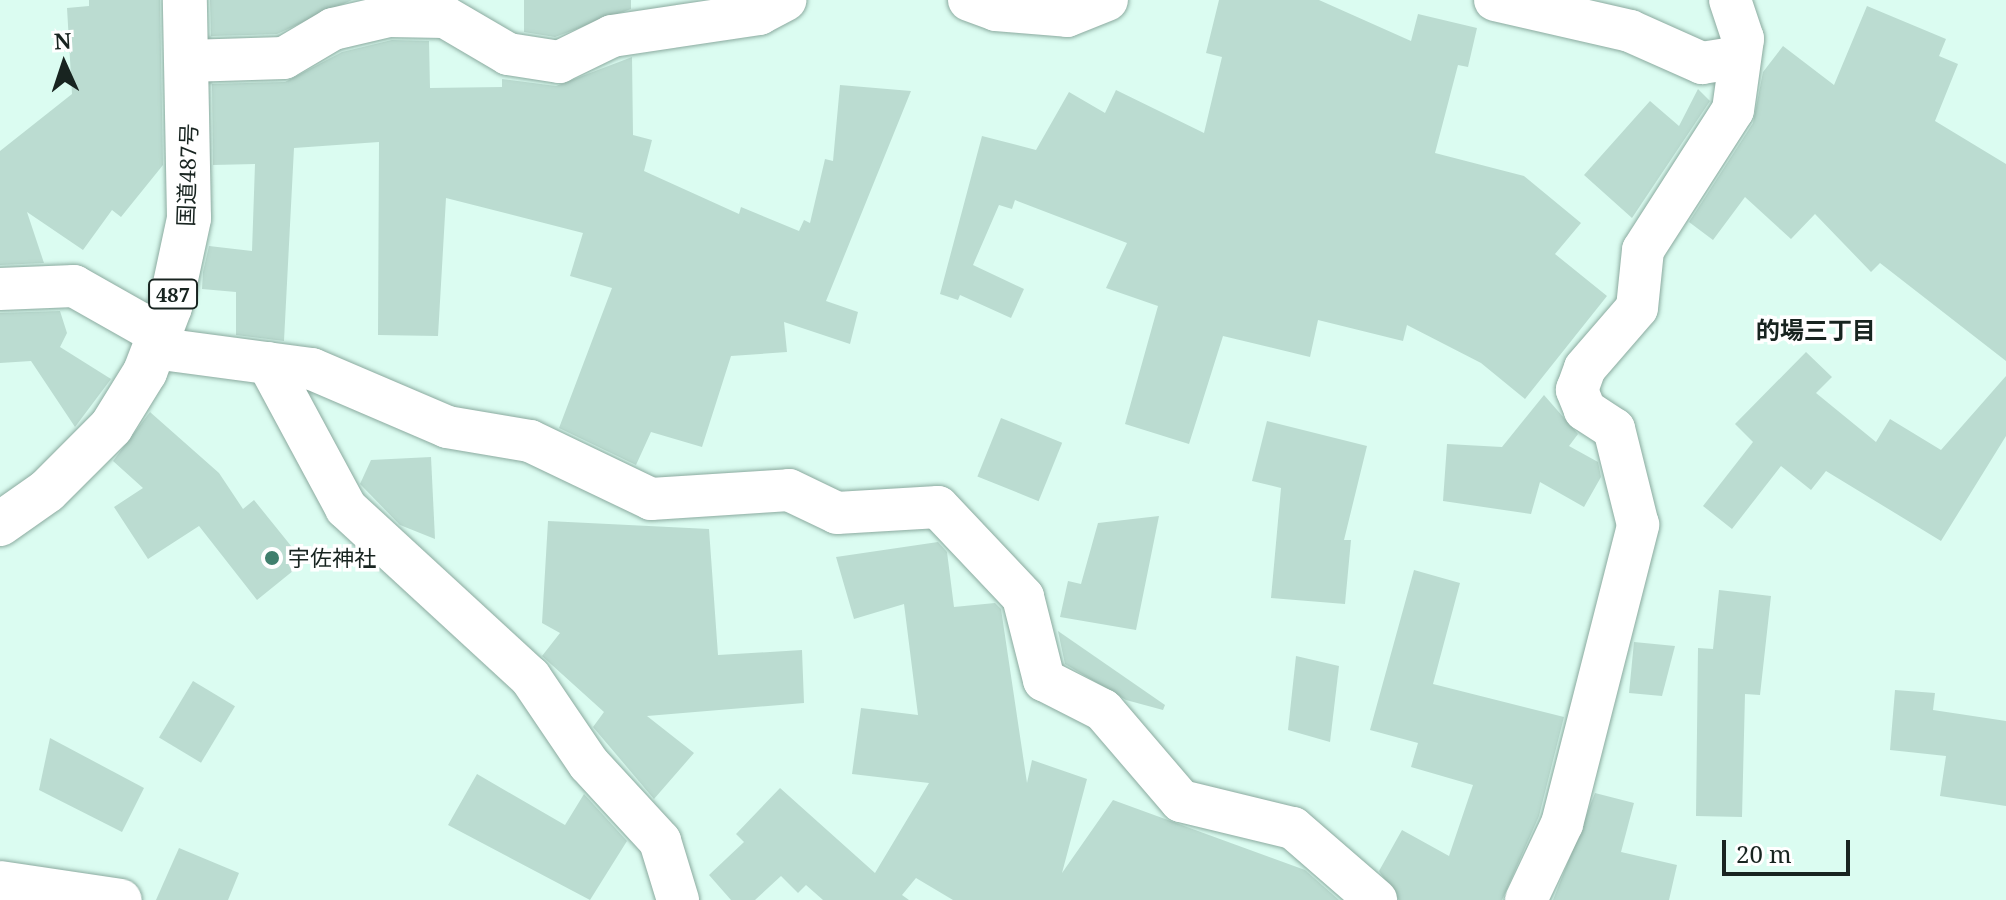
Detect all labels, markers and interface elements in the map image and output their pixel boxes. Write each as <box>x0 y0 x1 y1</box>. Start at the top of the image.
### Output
north arrow <box>24 24 104 104</box>
text: N <box>53 25 72 55</box>
street label: 国道487号 <box>172 123 202 227</box>
road number: 487 <box>147 278 199 310</box>
district label: 的場三丁目 <box>1756 316 1876 344</box>
place label: 宇佐神社 <box>288 545 376 571</box>
marker: 宇佐神社 <box>263 549 281 567</box>
scale bar <box>1726 824 1854 874</box>
text: 20 m <box>1736 837 1792 870</box>

